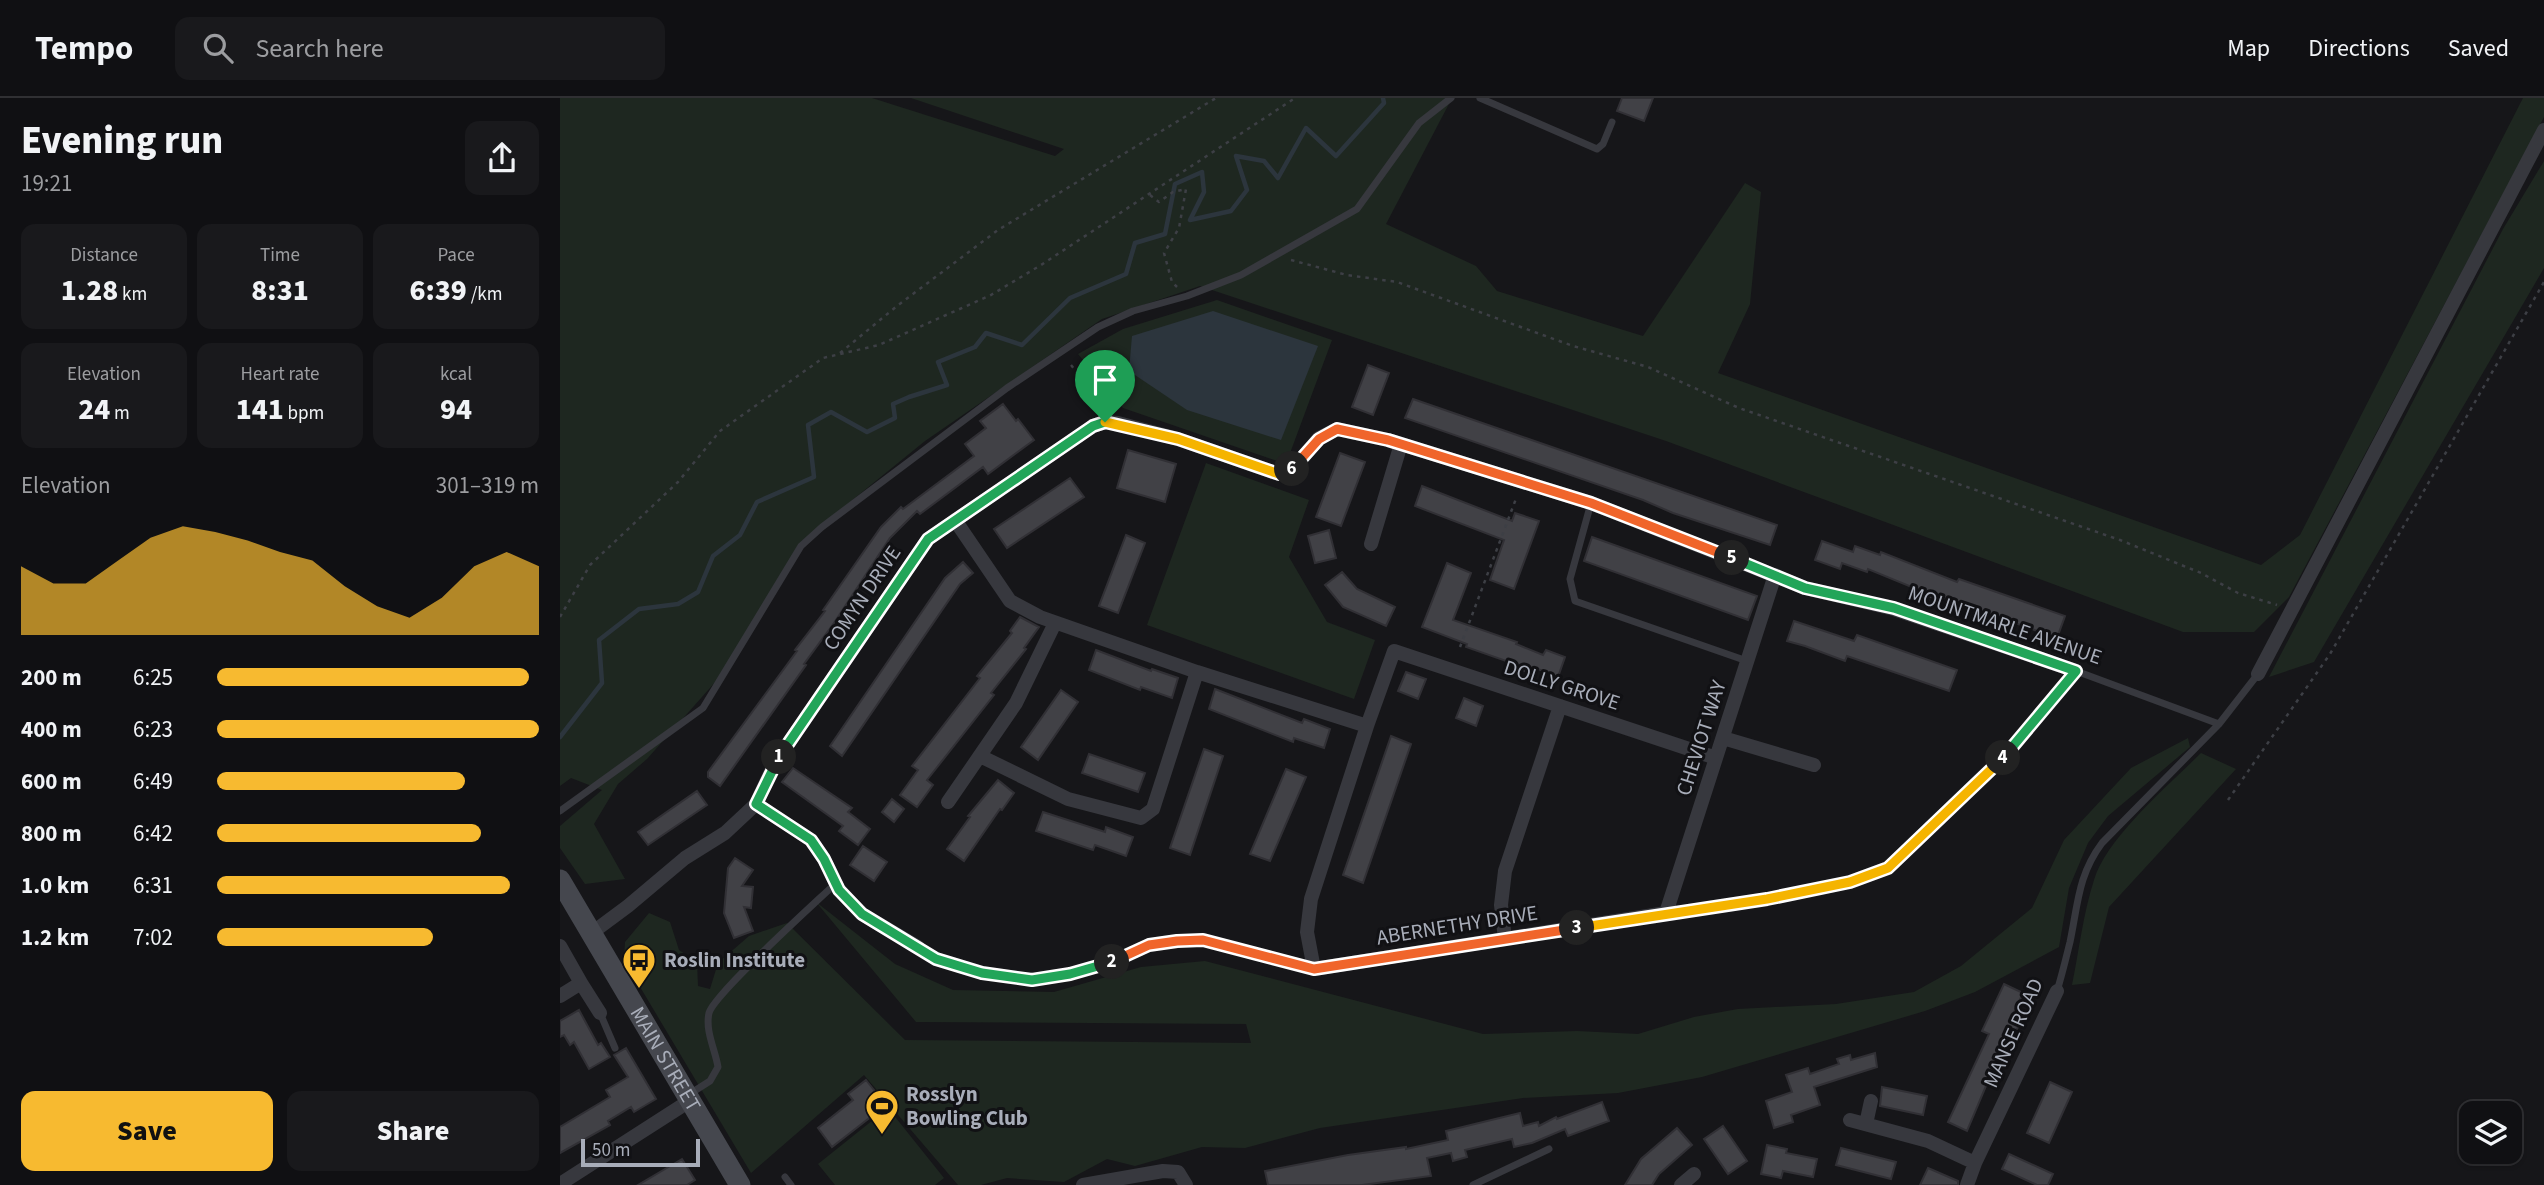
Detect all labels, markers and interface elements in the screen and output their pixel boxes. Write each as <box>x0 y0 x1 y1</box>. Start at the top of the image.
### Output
search box <box>175 17 665 80</box>
text: Tempo <box>35 25 133 72</box>
icon: search <box>199 29 237 67</box>
text: Search here <box>255 30 384 67</box>
text: Map <box>2227 31 2270 66</box>
text: Directions <box>2308 31 2410 66</box>
text: Saved <box>2448 31 2509 66</box>
text: Evening run <box>21 114 223 168</box>
button: share <box>465 121 539 195</box>
text: 19:21 <box>21 167 72 200</box>
text: Distance <box>70 242 138 269</box>
text: Time <box>260 242 300 269</box>
text: Pace <box>437 242 475 269</box>
text: 1.28 <box>61 269 118 312</box>
text: 8:31 <box>251 269 309 312</box>
text: 6:39 <box>410 269 467 312</box>
text: km <box>118 281 147 308</box>
text: /km <box>467 281 502 308</box>
pin <box>1075 350 1135 422</box>
text: Elevation <box>67 361 141 388</box>
text: Heart rate <box>241 361 320 388</box>
text: kcal <box>440 361 472 388</box>
icon: arrive <box>1086 361 1124 399</box>
text: 24 <box>78 388 110 431</box>
text: 141 <box>236 388 284 431</box>
text: 94 <box>440 388 472 431</box>
text: m <box>110 400 130 427</box>
text: bpm <box>284 400 324 427</box>
pin: 6 <box>1274 452 1310 486</box>
text: 6 <box>1286 455 1297 482</box>
text: Elevation <box>21 469 111 502</box>
text: 301–319 m <box>436 469 539 502</box>
street label: COMYN DRIVE <box>816 540 908 656</box>
pin: 5 <box>1714 540 1750 575</box>
text: 5 <box>1726 544 1737 571</box>
street label: MOUNTMARLE AVENUE <box>1904 578 2106 672</box>
street label: DOLLY GROVE <box>1500 652 1624 718</box>
text: 200 m <box>21 661 82 694</box>
text: 6:25 <box>133 661 173 694</box>
street label: CHEVIOT WAY <box>1668 676 1734 800</box>
text: 400 m <box>21 713 82 746</box>
text: 6:23 <box>133 713 173 746</box>
pin: 1 <box>762 740 796 774</box>
pin: 4 <box>1986 740 2020 776</box>
text: 1 <box>773 743 784 770</box>
text: 4 <box>1997 744 2008 771</box>
text: 600 m <box>21 765 82 798</box>
text: 6:49 <box>133 765 173 798</box>
text: 800 m <box>21 817 82 850</box>
text: 6:42 <box>133 817 173 850</box>
text: 1.0 km <box>21 869 89 902</box>
text: 6:31 <box>133 869 173 902</box>
street label: ABERNETHY DRIVE <box>1374 897 1540 953</box>
pin: 3 <box>1560 910 1594 946</box>
text: 3 <box>1571 914 1582 941</box>
text: 1.2 km <box>21 921 89 954</box>
text: 7:02 <box>133 921 173 954</box>
bus stop icon: Roslin Institute <box>620 941 658 990</box>
pin: 2 <box>1094 944 1130 980</box>
place label: Roslin Institute <box>664 945 805 975</box>
text: 2 <box>1106 948 1117 975</box>
street label: MANSE ROAD <box>1976 974 2050 1092</box>
street label: MAIN STREET <box>623 1001 708 1117</box>
place label: Rosslyn Bowling Club <box>906 1079 1028 1133</box>
sports icon: Rosslyn Bowling Club <box>863 1087 901 1136</box>
button: Save <box>21 1091 273 1171</box>
button: Share <box>287 1091 539 1171</box>
map controls <box>2459 1101 2522 1164</box>
button: layers <box>2459 1101 2522 1164</box>
scale bar <box>581 1136 700 1168</box>
text: 50 m <box>592 1137 630 1164</box>

